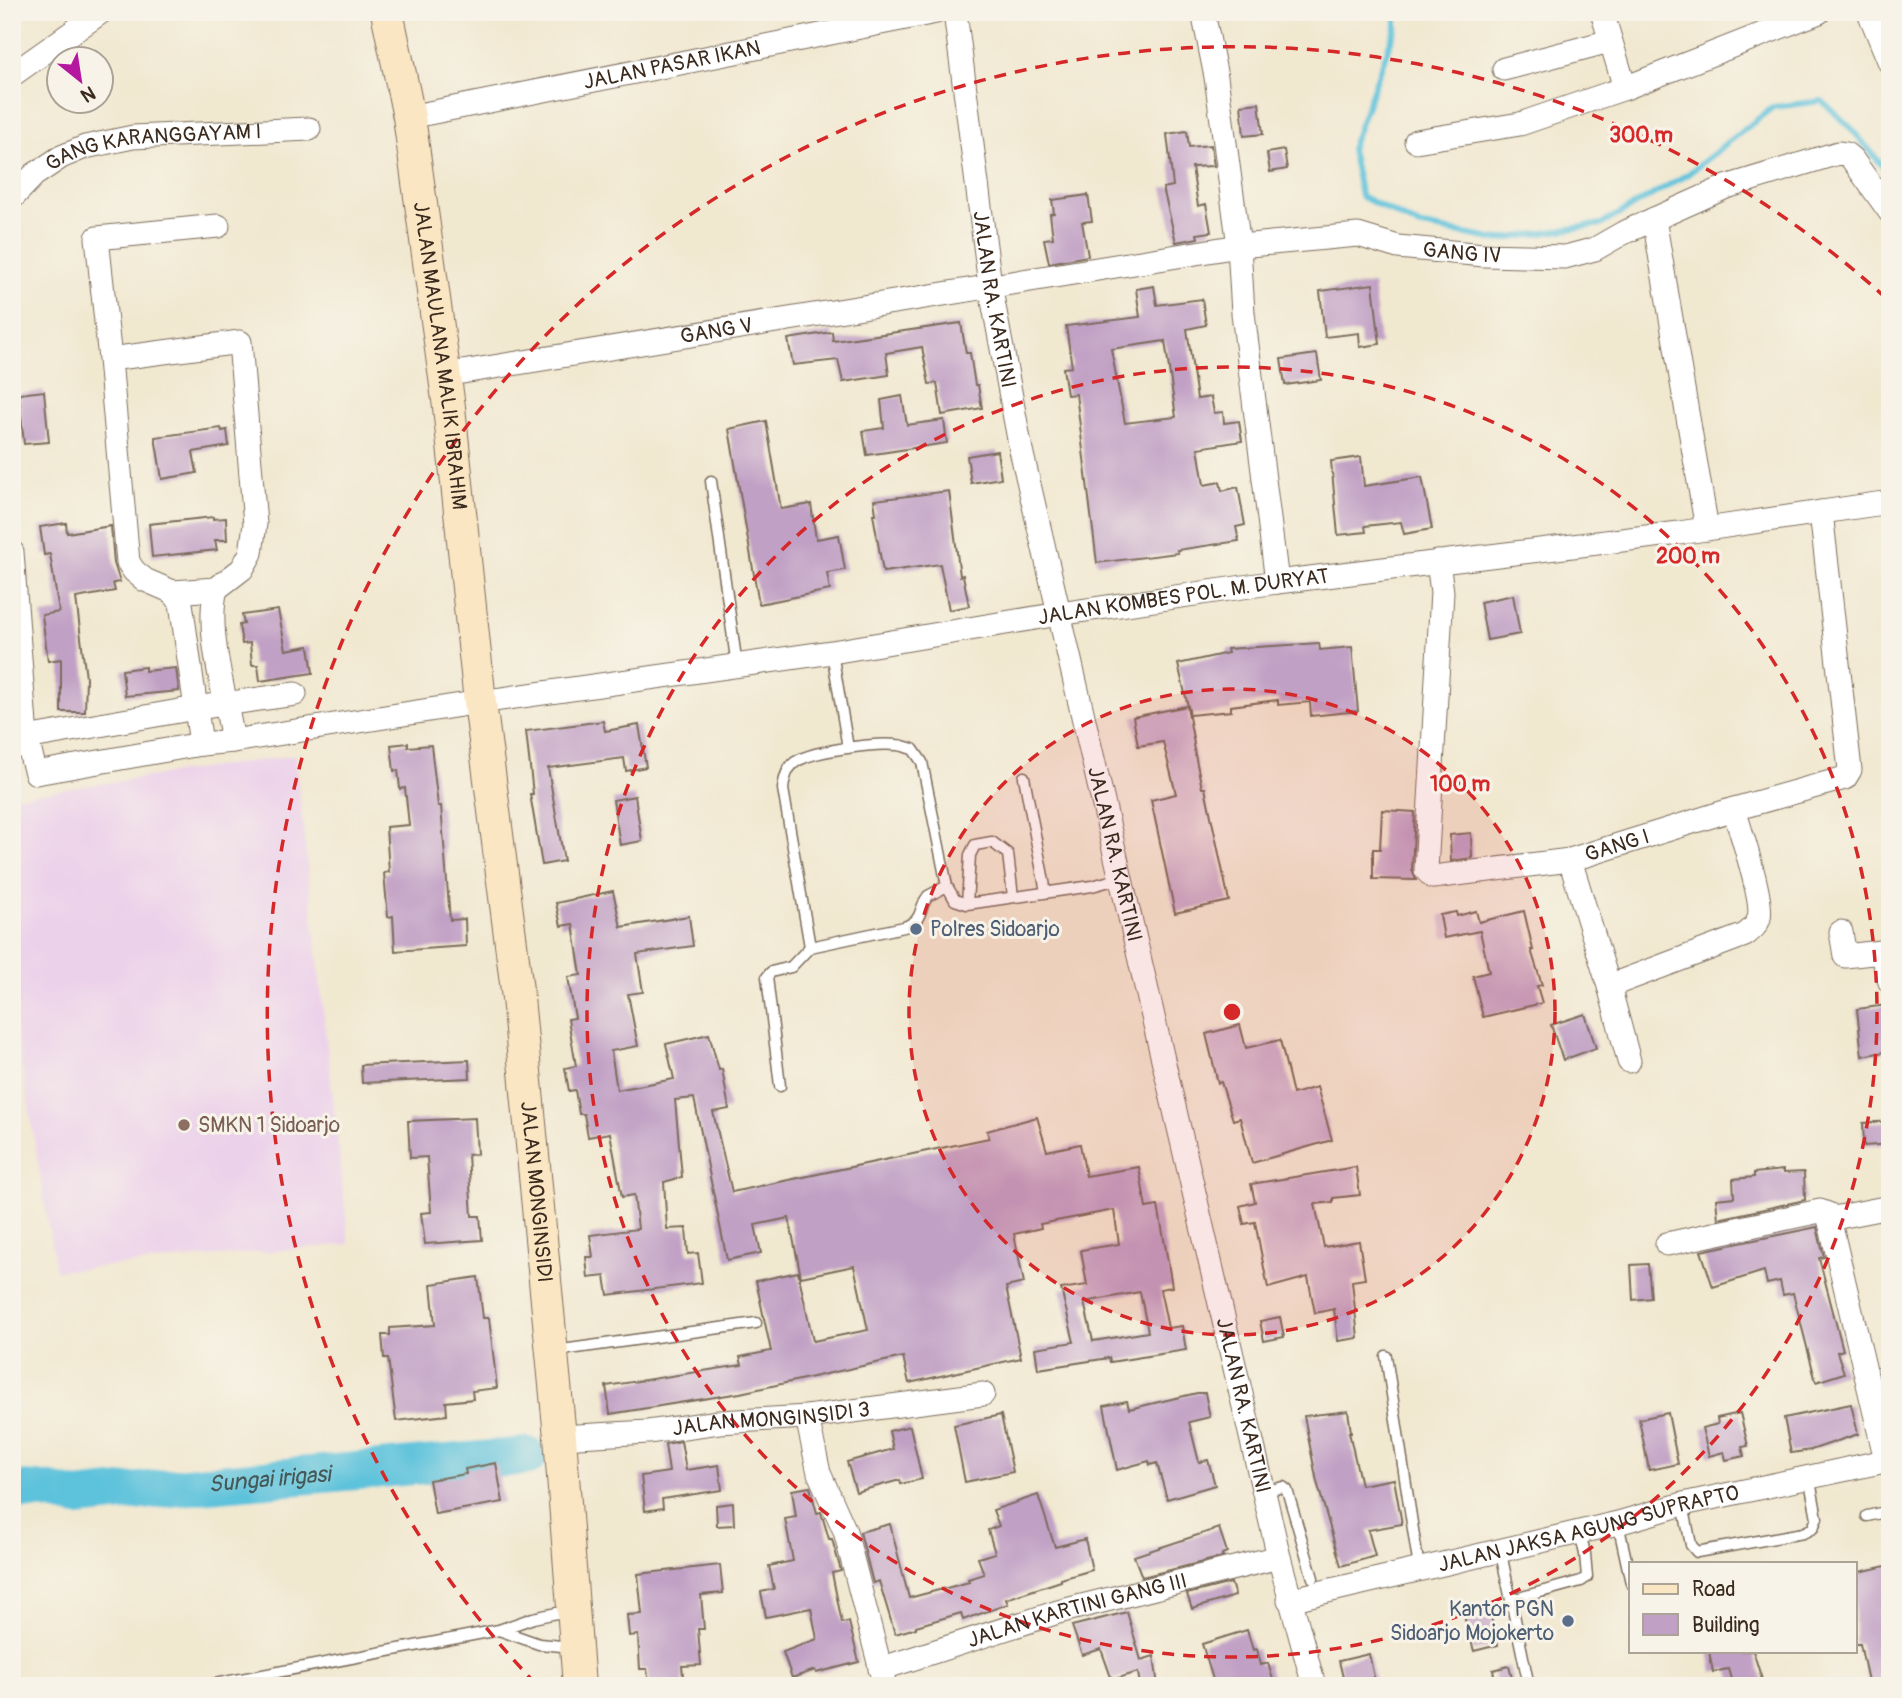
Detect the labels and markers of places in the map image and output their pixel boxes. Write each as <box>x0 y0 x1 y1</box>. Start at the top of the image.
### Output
place label: Polres Sidoarjo <box>930 916 1060 943</box>
marker: Polres Sidoarjo <box>908 921 924 937</box>
centre of rings <box>1220 1000 1244 1024</box>
place label: SMKN 1 Sidoarjo <box>198 1112 340 1139</box>
marker: SMKN 1 Sidoarjo <box>176 1117 192 1133</box>
place label: Kantor PGN Sidoarjo Mojokerto <box>1390 1596 1554 1647</box>
marker: Kantor PGN Sidoarjo Mojokerto <box>1560 1613 1576 1629</box>

